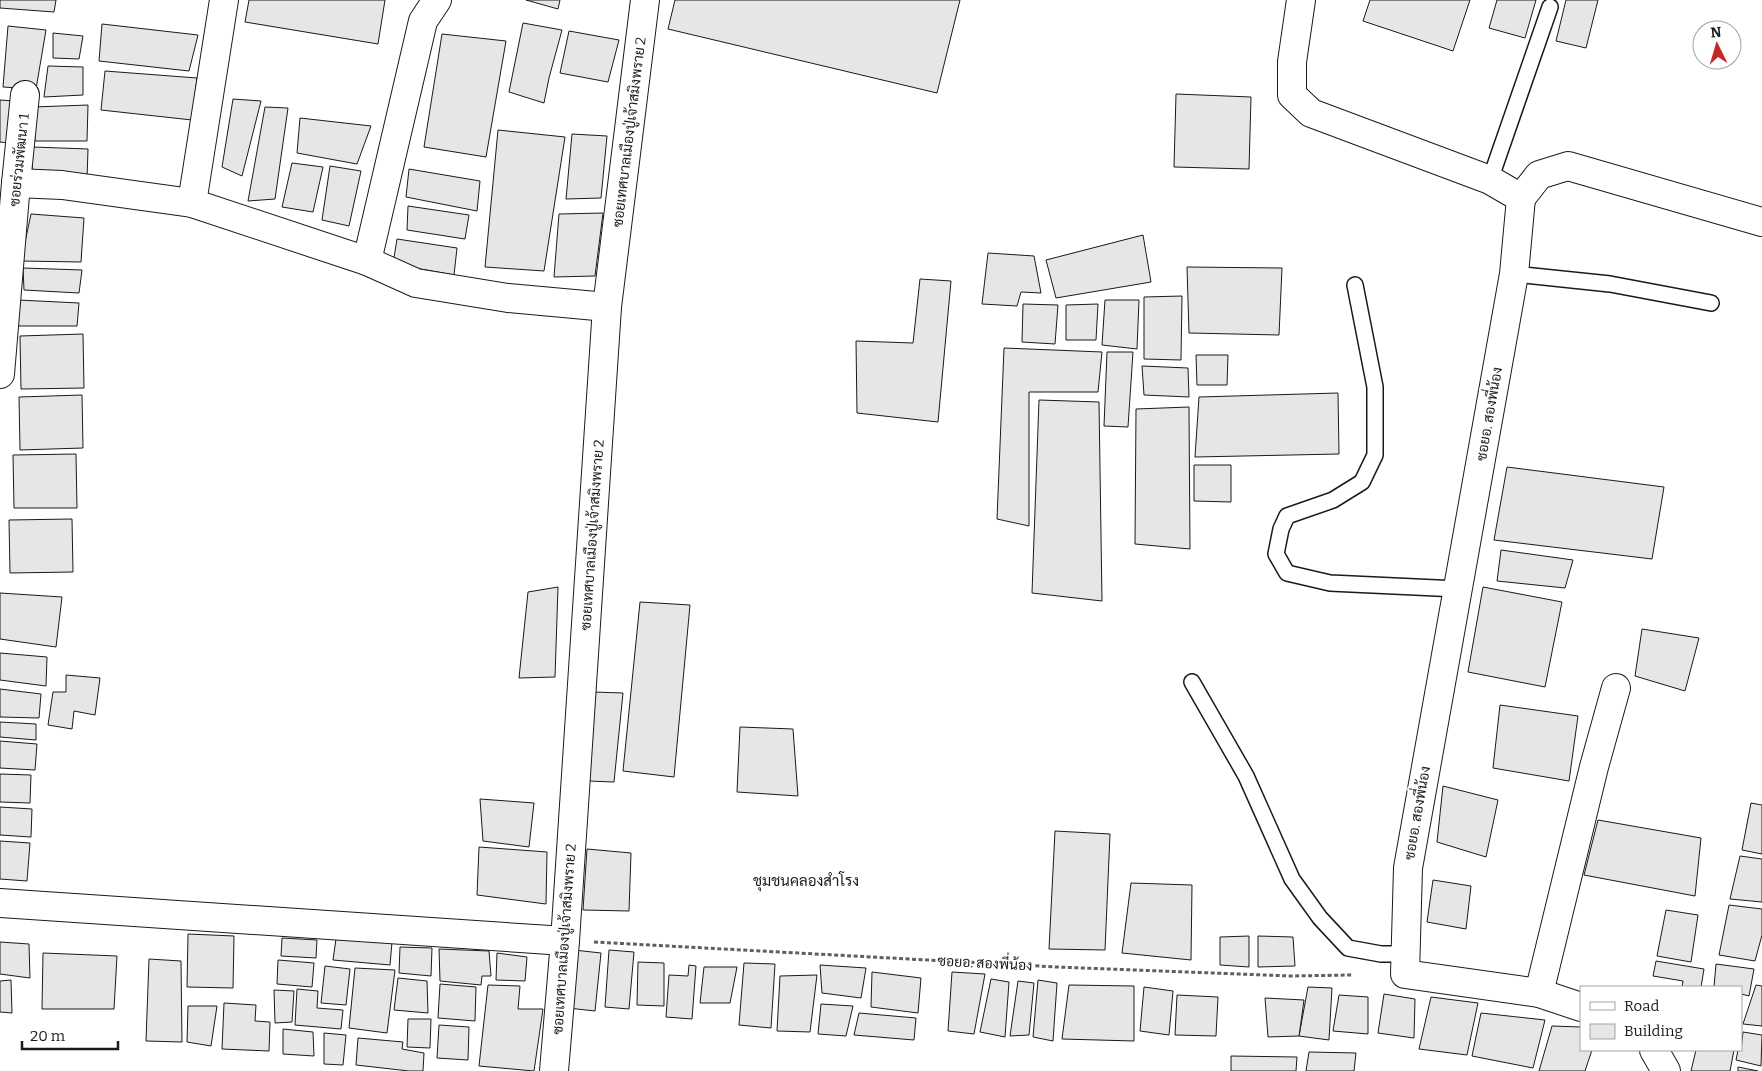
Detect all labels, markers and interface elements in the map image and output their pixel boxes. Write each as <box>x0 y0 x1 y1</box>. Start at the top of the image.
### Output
north arrow <box>1692 20 1742 70</box>
text: N <box>1710 24 1722 41</box>
street label: ซอยเทศบาลเมืองปู่เจ้าสมิงพราย 2 <box>608 36 651 228</box>
street label: ซอยร่วมพัฒนา 1 <box>6 112 33 207</box>
street label: ซอยอ. สองพี่น้อง <box>1469 365 1506 462</box>
street label: ซอยเทศบาลเมืองปู่เจ้าสมิงพราย 2 <box>576 439 609 631</box>
street label: ซอยอ. สองพี่น้อง <box>1397 764 1434 861</box>
street label: ซอยเทศบาลเมืองปู่เจ้าสมิงพราย 2 <box>548 843 581 1035</box>
district label: ชุมชนคลองสำโรง <box>753 871 859 892</box>
street label: ซอยอ. สองพี่น้อง <box>937 949 1033 974</box>
legend <box>1580 986 1742 1051</box>
text: Road <box>1624 997 1659 1015</box>
scale bar <box>22 1018 119 1050</box>
text: Building <box>1624 1022 1683 1040</box>
text: 20 m <box>30 1027 66 1045</box>

